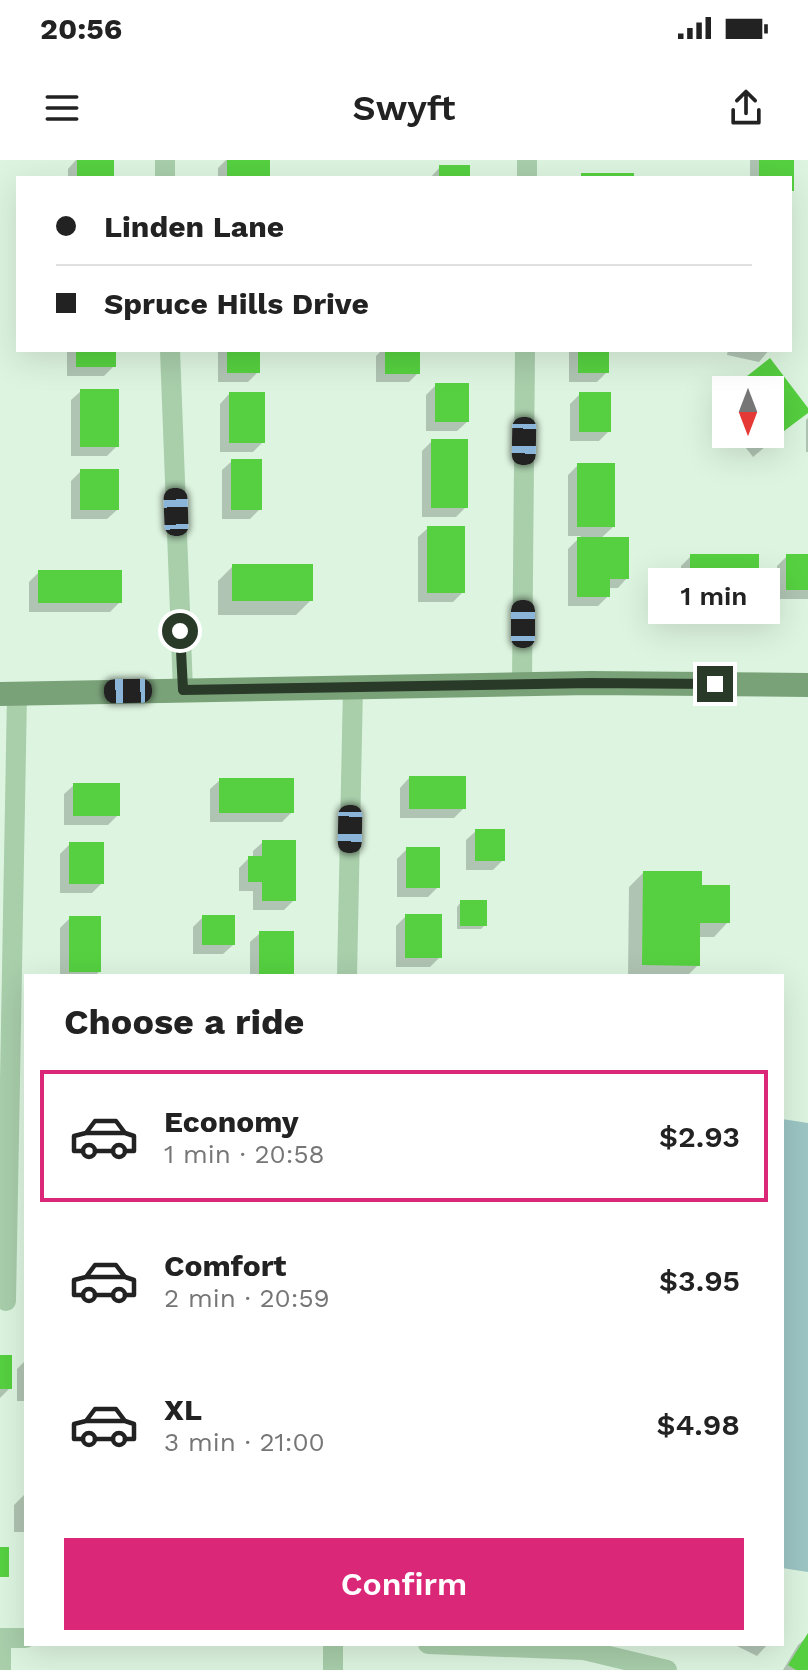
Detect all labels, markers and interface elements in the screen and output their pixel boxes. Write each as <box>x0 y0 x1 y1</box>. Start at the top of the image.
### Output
text: 20:56 <box>40 11 122 46</box>
icon: menu <box>40 86 84 130</box>
icon: share <box>724 86 768 130</box>
text: Swyft <box>352 87 456 129</box>
text: Linden Lane <box>104 209 284 244</box>
text: Spruce Hills Drive <box>104 286 369 321</box>
north arrow <box>712 376 784 448</box>
map controls <box>712 376 784 448</box>
car <box>512 417 536 465</box>
car <box>163 488 189 536</box>
callout: 1 min <box>649 568 781 624</box>
text: 1 min <box>681 581 747 611</box>
car <box>511 600 535 648</box>
route start <box>162 613 198 649</box>
route end <box>697 666 733 702</box>
car <box>104 679 152 703</box>
car <box>338 805 362 853</box>
text: Choose a ride <box>64 1001 304 1043</box>
icon: car <box>68 1100 140 1172</box>
text: Economy <box>164 1104 299 1139</box>
text: $2.93 <box>659 1119 740 1154</box>
text: 1 min · 20:58 <box>164 1139 325 1169</box>
icon: car <box>68 1244 140 1316</box>
text: Comfort <box>164 1248 286 1283</box>
text: $3.95 <box>659 1263 740 1298</box>
text: 2 min · 20:59 <box>164 1283 330 1313</box>
icon: car <box>68 1388 140 1460</box>
text: XL <box>164 1392 202 1427</box>
text: $4.98 <box>657 1407 740 1442</box>
text: 3 min · 21:00 <box>164 1427 325 1457</box>
button: Confirm <box>64 1538 744 1630</box>

